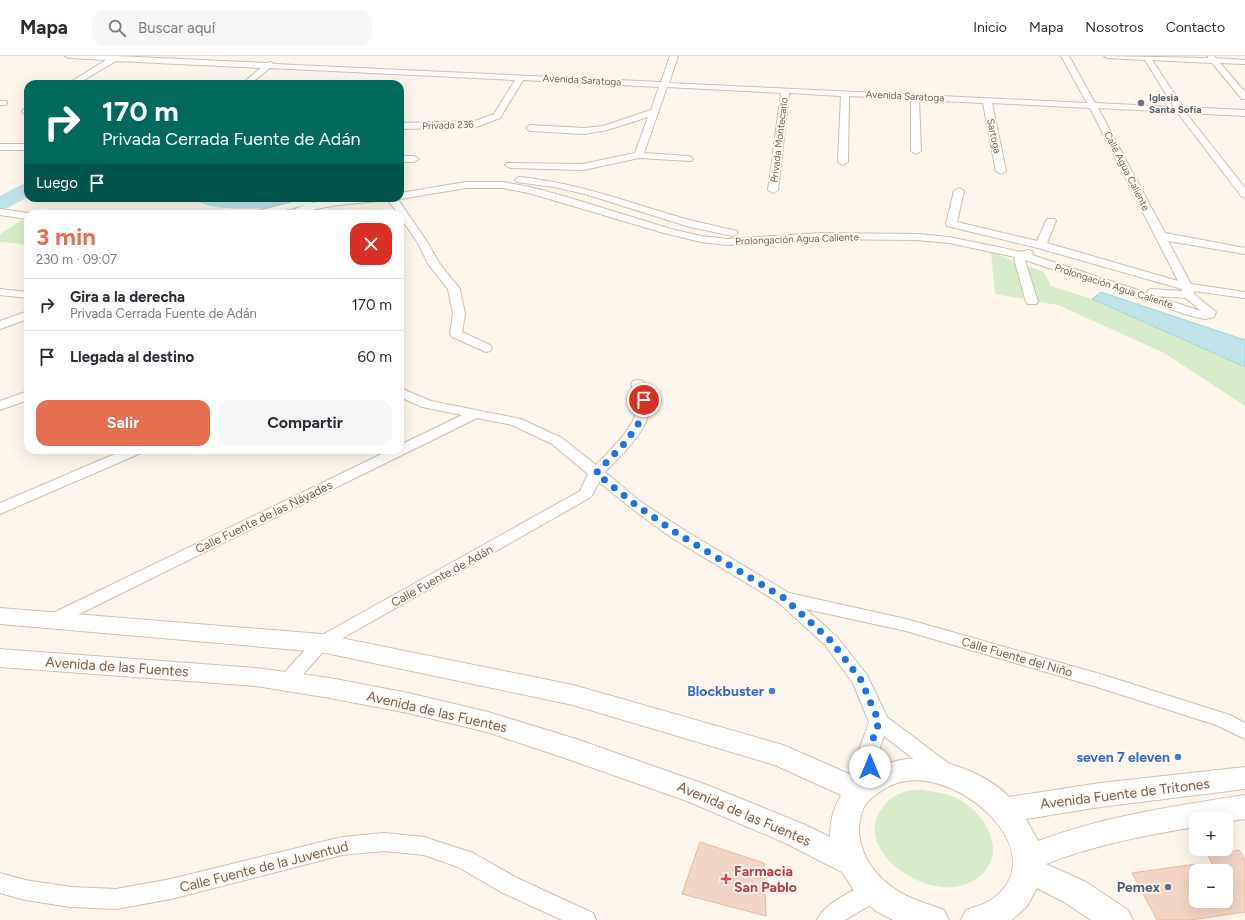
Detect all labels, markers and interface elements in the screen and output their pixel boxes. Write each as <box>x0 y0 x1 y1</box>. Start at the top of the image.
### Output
search box <box>92 10 372 46</box>
text: Mapa <box>20 16 68 39</box>
icon: search <box>106 17 128 39</box>
text: Buscar aquí <box>138 19 215 37</box>
text: Inicio <box>973 19 1007 36</box>
text: Mapa <box>1029 19 1063 36</box>
text: Nosotros <box>1085 19 1144 36</box>
text: Contacto <box>1166 19 1225 36</box>
street label: Avenida Saratoga <box>542 71 622 89</box>
street label: Avenida Saratoga <box>865 87 945 105</box>
place label: Iglesia Santa Sofía <box>1149 91 1201 116</box>
text: 170 m <box>102 94 179 128</box>
icon: right <box>36 96 88 148</box>
street label: Privada Montecarlo <box>767 96 791 183</box>
marker: Iglesia Santa Sofía <box>1136 98 1146 108</box>
street label: Sartoga <box>984 117 1004 155</box>
street label: Privada 236 <box>422 118 474 132</box>
text: Privada Cerrada Fuente de Adán <box>102 128 361 150</box>
street label: Calle Agua Caliente <box>1101 129 1153 213</box>
icon: arrive <box>86 172 108 194</box>
text: Luego <box>36 174 78 192</box>
text: 3 min <box>36 222 96 251</box>
button: close <box>350 223 392 265</box>
street label: Prolongación Agua Caliente <box>735 230 860 248</box>
text: 230 m · 09:07 <box>36 252 117 267</box>
street label: Prolongación Agua Caliente <box>1053 261 1175 311</box>
text: Gira a la derecha <box>70 288 185 306</box>
icon: right <box>36 294 58 316</box>
text: 170 m <box>352 296 392 314</box>
text: Privada Cerrada Fuente de Adán <box>70 306 257 321</box>
icon: arrive <box>36 346 58 368</box>
text: Llegada al destino <box>70 348 194 366</box>
text: 60 m <box>357 348 392 366</box>
pin <box>627 383 661 417</box>
icon: arrive <box>633 389 655 411</box>
button: Salir <box>36 400 210 446</box>
button: Compartir <box>218 400 392 446</box>
street label: Calle Fuente de las Náyades <box>193 478 335 556</box>
street label: Calle Fuente de Adán <box>389 542 496 610</box>
street label: Calle Fuente del Niño <box>960 634 1074 680</box>
street label: Avenida de las Fuentes <box>45 654 189 680</box>
place label: Blockbuster <box>687 683 765 700</box>
marker: Blockbuster <box>767 686 777 696</box>
street label: Avenida de las Fuentes <box>365 688 509 736</box>
position arrow <box>849 746 891 788</box>
place label: seven 7 eleven <box>1076 749 1170 766</box>
marker: seven 7 eleven <box>1173 752 1183 762</box>
street label: Avenida Fuente de Tritones <box>1039 775 1211 813</box>
street label: Avenida de las Fuentes <box>675 778 813 850</box>
map controls <box>1189 812 1233 908</box>
button: + <box>1189 812 1233 856</box>
street label: Calle Fuente de la Juventud <box>178 838 350 896</box>
place label: Farmacia San Pablo <box>734 863 797 896</box>
button: − <box>1189 864 1233 908</box>
marker: Farmacia San Pablo <box>721 874 731 884</box>
place label: Pemex <box>1117 879 1160 896</box>
marker: Pemex <box>1163 882 1173 892</box>

